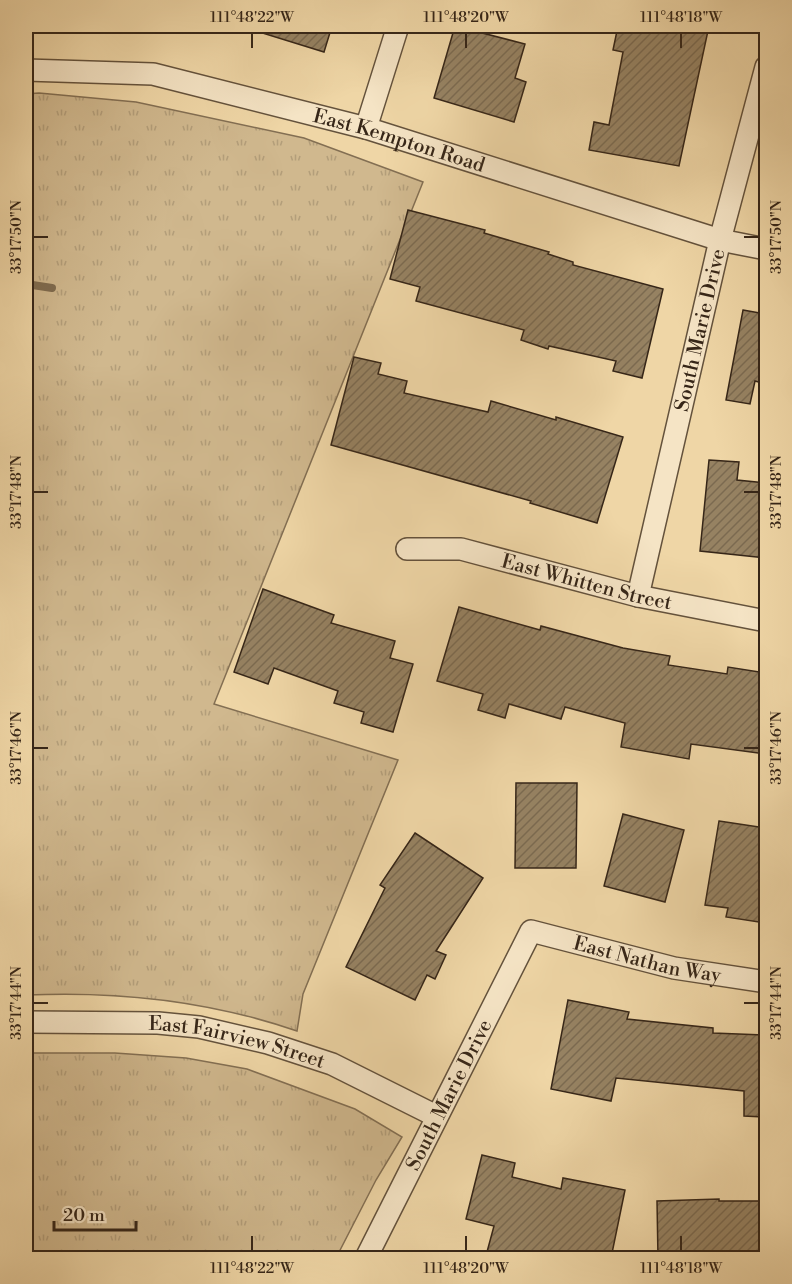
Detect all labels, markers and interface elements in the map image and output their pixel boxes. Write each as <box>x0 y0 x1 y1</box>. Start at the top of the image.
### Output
text: 111°48'22"W <box>210 8 294 27</box>
text: 111°48'20"W <box>423 8 509 27</box>
text: 111°48'18"W <box>640 8 722 27</box>
street label: East Kempton Road <box>310 104 488 179</box>
text: 33°17'50"N <box>7 200 26 274</box>
text: 33°17'50"N <box>767 200 786 274</box>
street label: South Marie Drive <box>670 247 732 414</box>
text: 33°17'48"N <box>7 455 26 529</box>
text: 33°17'48"N <box>767 455 786 529</box>
street label: East Whitten Street <box>498 549 674 616</box>
text: 33°17'46"N <box>7 711 26 785</box>
text: 33°17'46"N <box>767 711 786 785</box>
street label: East Nathan Way <box>570 931 723 989</box>
text: 33°17'44"N <box>7 966 26 1040</box>
text: 33°17'44"N <box>767 966 786 1040</box>
street label: East Fairview Street <box>148 1012 328 1075</box>
street label: South Marie Drive <box>401 1015 498 1175</box>
scale bar <box>54 1194 136 1232</box>
text: 20 m <box>63 1204 105 1227</box>
text: 111°48'22"W <box>210 1259 294 1278</box>
text: 111°48'20"W <box>423 1259 509 1278</box>
text: 111°48'18"W <box>640 1259 722 1278</box>

